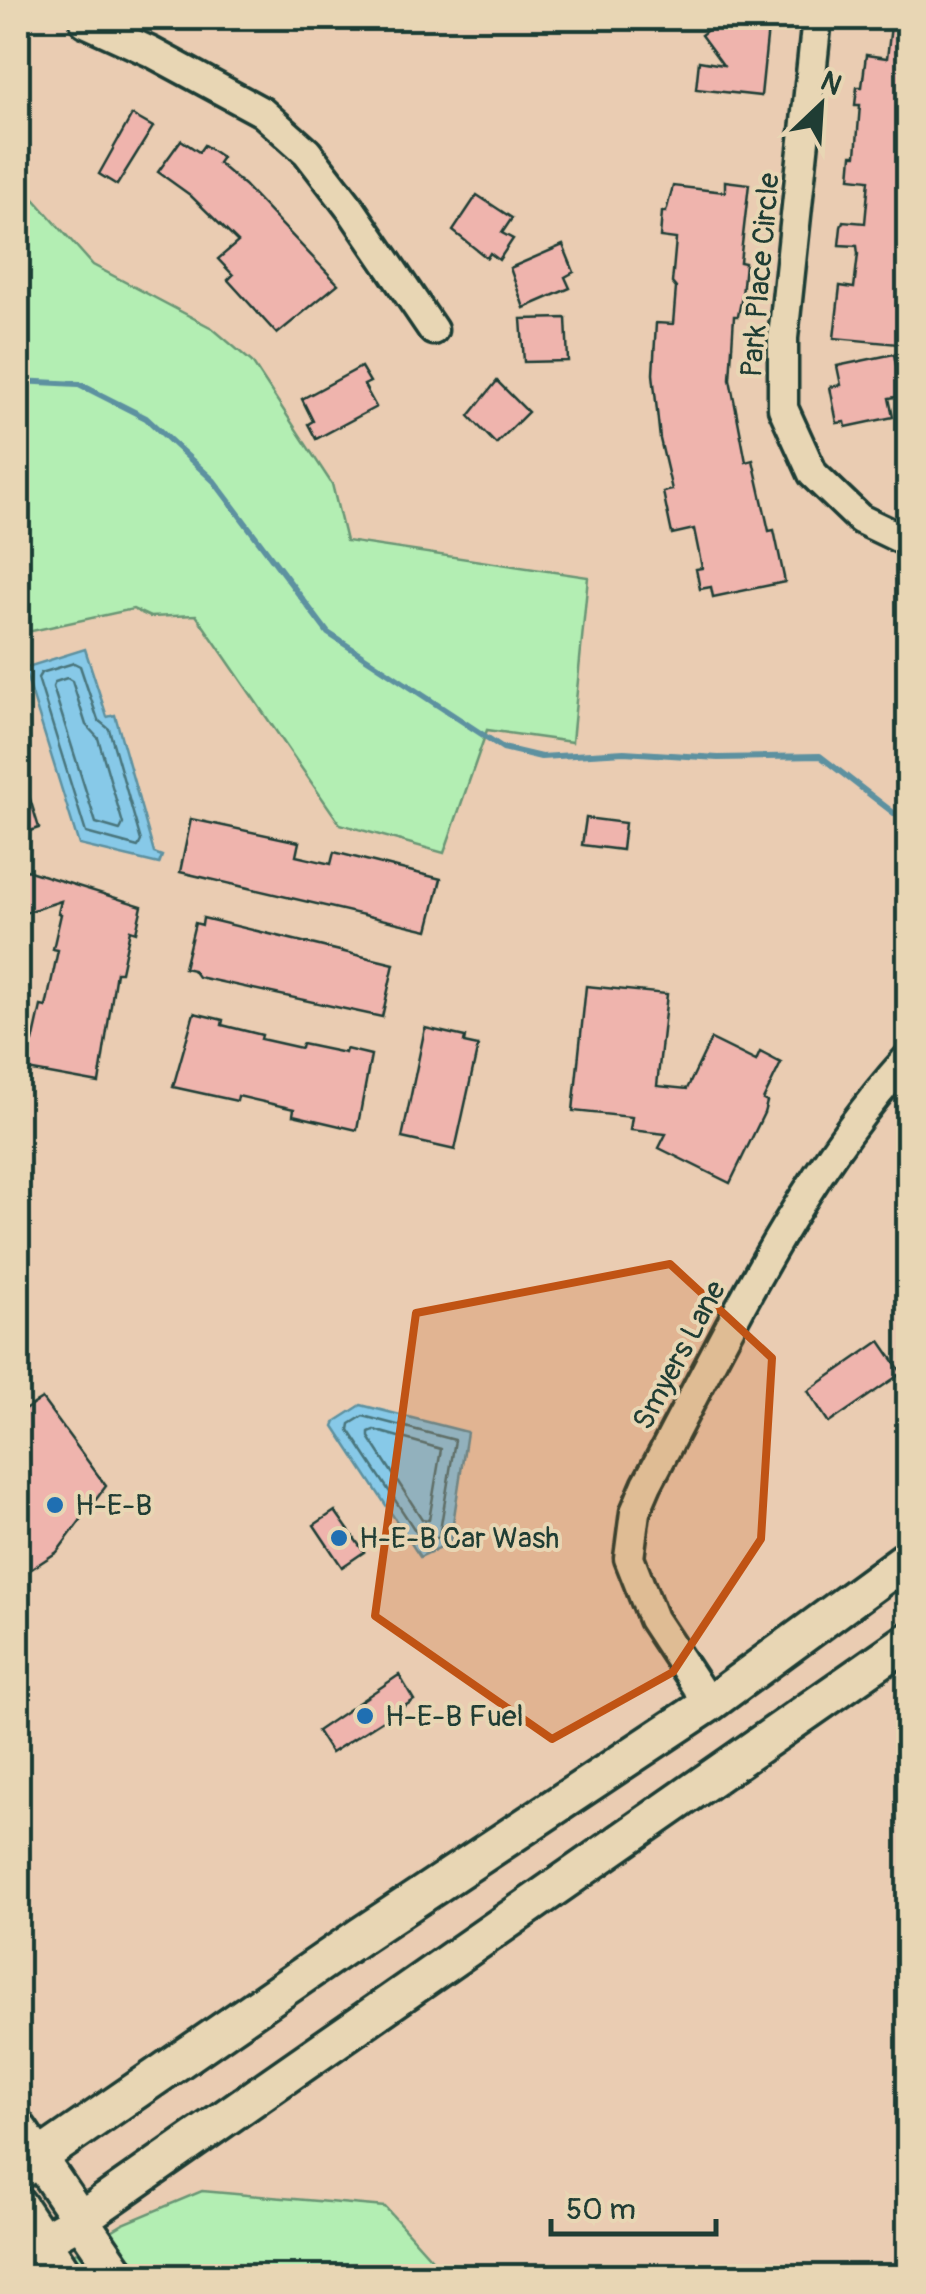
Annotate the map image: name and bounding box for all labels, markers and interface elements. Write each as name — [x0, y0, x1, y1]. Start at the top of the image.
north arrow — [771, 55, 871, 155]
text: N — [815, 64, 847, 104]
street label: Park Place Circle — [733, 171, 788, 379]
street label: Smyers Lane — [625, 1274, 734, 1436]
place label: H-E-B — [75, 1487, 152, 1524]
marker: H-E-B — [44, 1494, 66, 1516]
place label: H-E-B Car Wash — [359, 1520, 559, 1557]
marker: H-E-B Car Wash — [328, 1527, 350, 1549]
place label: H-E-B Fuel — [385, 1698, 524, 1735]
marker: H-E-B Fuel — [354, 1705, 376, 1727]
scale bar — [551, 2174, 716, 2236]
text: 50 m — [566, 2191, 636, 2228]

